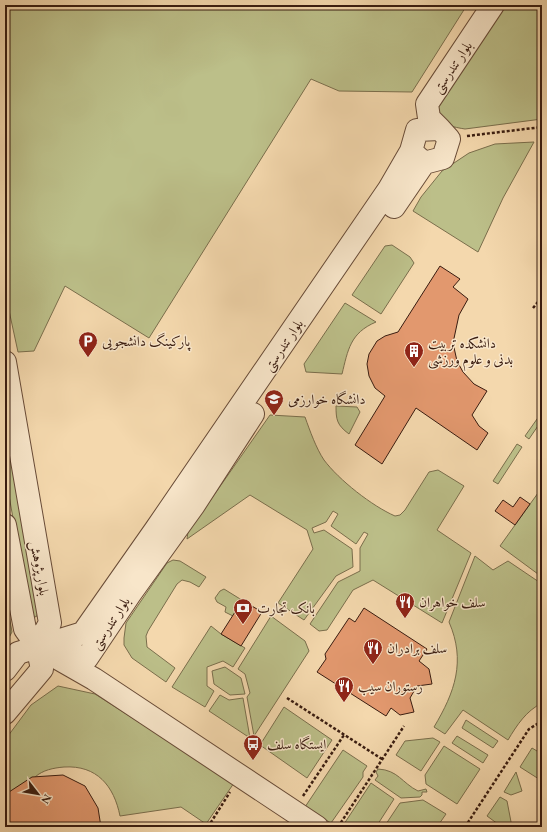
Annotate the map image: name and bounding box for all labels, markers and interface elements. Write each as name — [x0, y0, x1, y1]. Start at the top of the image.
street label: بلوار تندرستی — [428, 37, 477, 97]
street label: بلوار تندرستی — [259, 315, 308, 375]
parking icon: پارکینگ دانشجویی — [77, 330, 99, 358]
place label: پارکینگ دانشجویی — [102, 332, 192, 352]
place label: دانشکده تربیت بدنی و علوم ورزشی — [428, 334, 513, 372]
building icon: دانشکده تربیت بدنی و علوم ورزشی — [403, 340, 425, 368]
school or university icon: دانشگاه خوارزمی — [263, 388, 285, 416]
place label: دانشگاه خوارزمی — [288, 390, 366, 408]
street label: بلوار پژوهش — [25, 539, 54, 598]
restaurant icon: سلف خواهران — [394, 591, 416, 619]
street label: بلوار تندرستی — [86, 593, 135, 653]
place label: سلف خواهران — [419, 593, 486, 611]
bank icon: بانک تجارت — [232, 597, 254, 625]
place label: بانک تجارت — [257, 599, 315, 617]
restaurant icon: سلف برادران — [362, 637, 384, 665]
place label: سلف برادران — [387, 639, 447, 657]
restaurant icon: رستوران سیب — [333, 675, 355, 703]
place label: رستوران سیب — [358, 677, 423, 696]
bus stop icon: ایستگاه سلف — [242, 733, 264, 761]
place label: ایستگاه سلف — [267, 735, 326, 753]
north arrow — [18, 774, 58, 814]
text: N — [38, 792, 55, 807]

